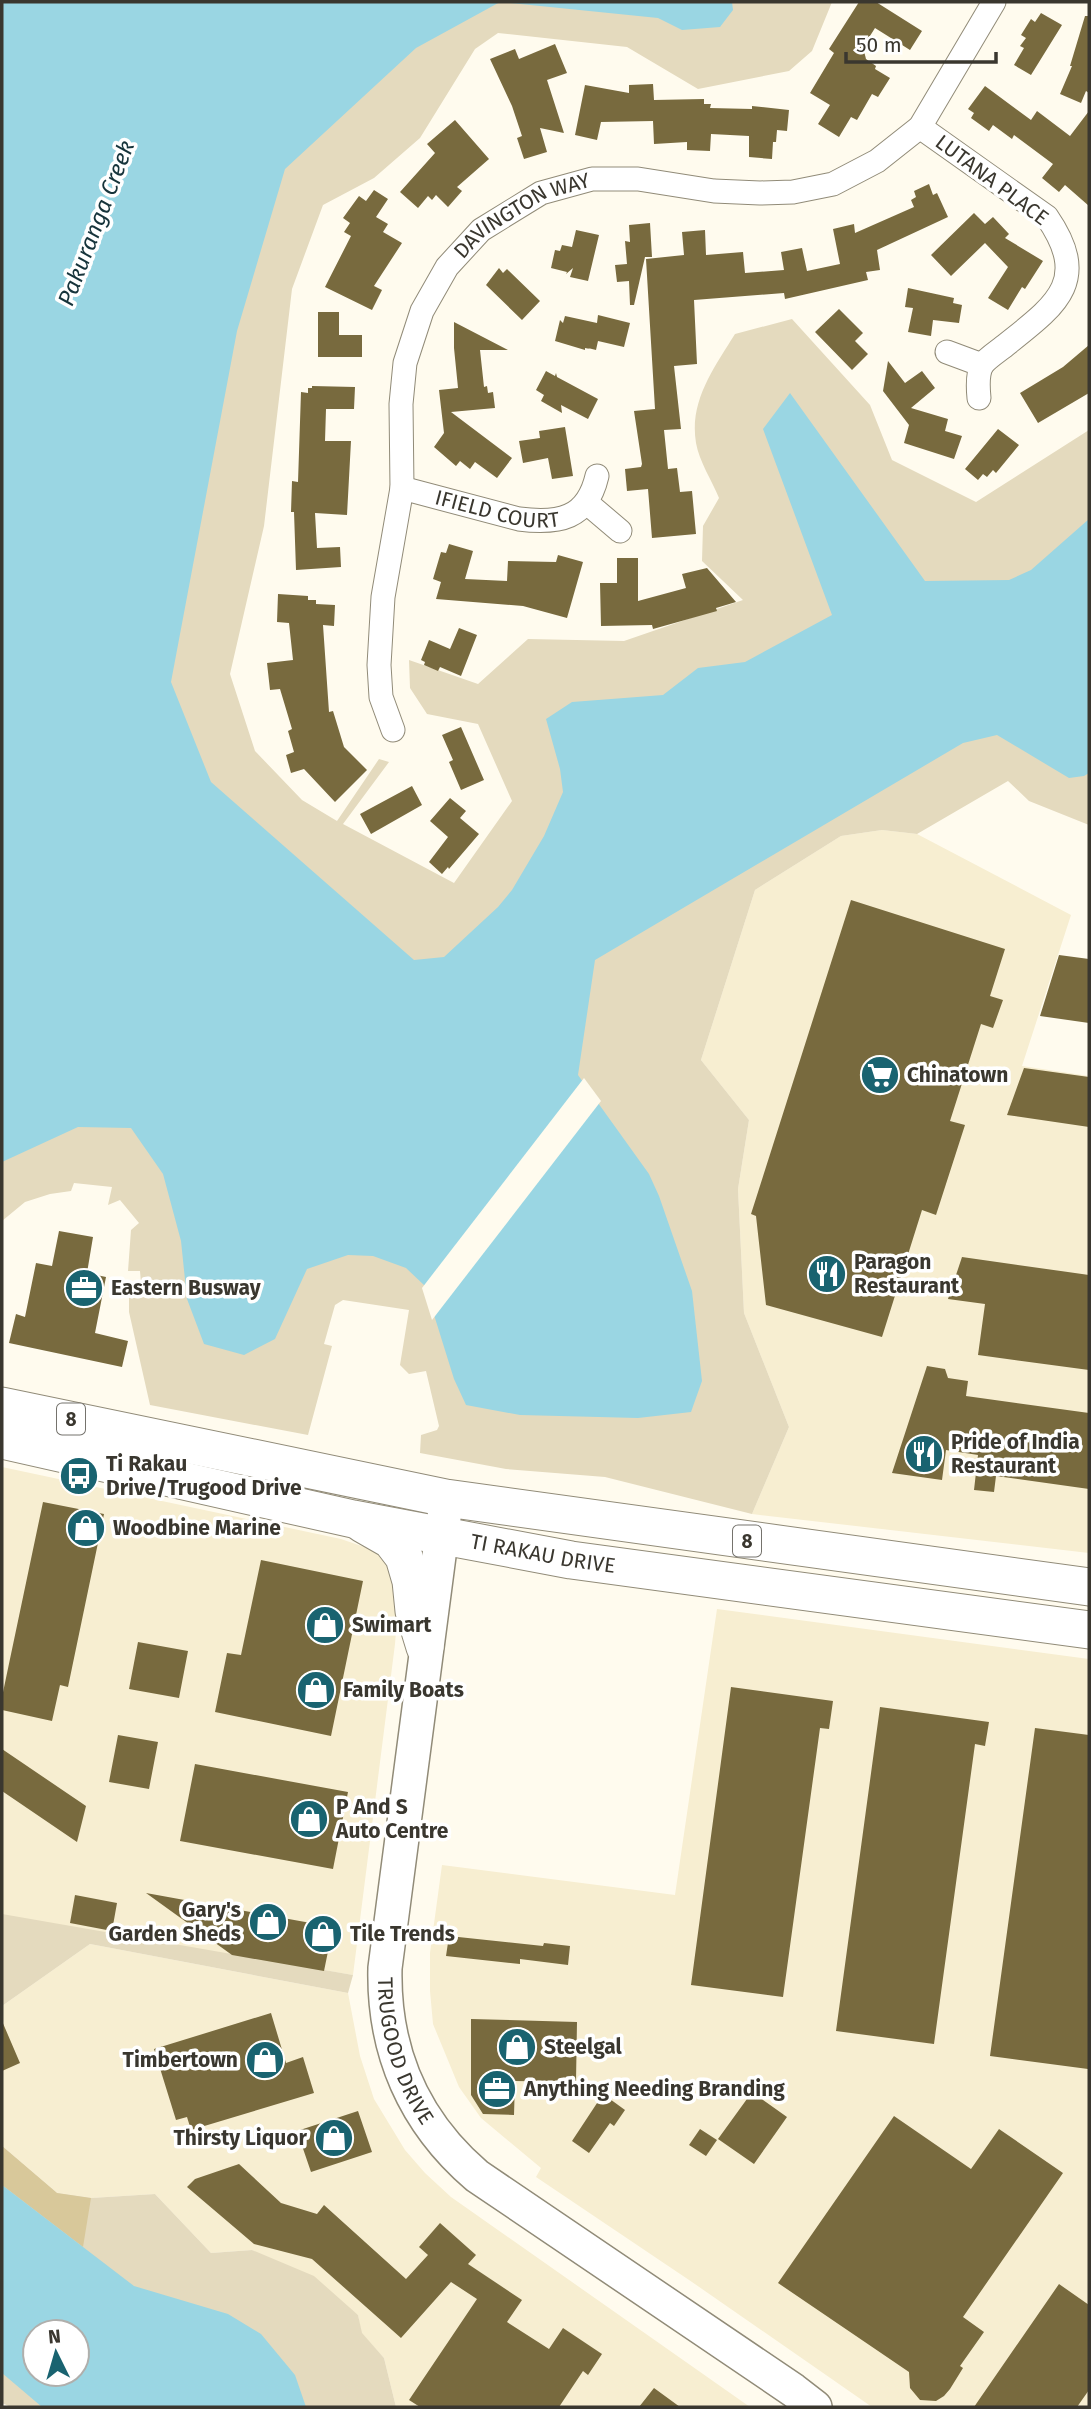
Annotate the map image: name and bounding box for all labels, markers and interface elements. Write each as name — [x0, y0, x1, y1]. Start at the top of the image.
scale bar — [846, 21, 996, 65]
text: 50 m — [856, 32, 902, 58]
street label: LUTANA PLACE — [930, 129, 1054, 231]
water label: Pakuranga Creek — [52, 136, 140, 310]
street label: DAVINGTON WAY — [448, 167, 593, 264]
street label: IFIELD COURT — [432, 484, 561, 534]
supermarket icon: Chinatown — [859, 1054, 901, 1096]
place label: Chinatown — [907, 1062, 1008, 1088]
place label: Paragon Restaurant — [854, 1249, 960, 1299]
restaurant icon: Paragon Restaurant — [806, 1253, 848, 1295]
office icon: Eastern Busway — [63, 1267, 105, 1309]
place label: Eastern Busway — [111, 1275, 261, 1301]
road number: 8 — [57, 1404, 85, 1434]
place label: Pride of India Restaurant — [951, 1429, 1080, 1479]
restaurant icon: Pride of India Restaurant — [903, 1433, 945, 1475]
place label: Ti Rakau Drive/Trugood Drive — [106, 1451, 302, 1501]
bus stop icon: Ti Rakau Drive/Trugood Drive — [58, 1455, 100, 1497]
shop icon: Woodbine Marine — [65, 1507, 107, 1549]
place label: Woodbine Marine — [113, 1515, 281, 1541]
road number: 8 — [733, 1526, 761, 1556]
street label: TI RAKAU DRIVE — [469, 1528, 617, 1579]
shop icon: Swimart — [304, 1604, 346, 1646]
place label: Swimart — [352, 1612, 432, 1638]
shop icon: Family Boats — [295, 1669, 337, 1711]
place label: Family Boats — [343, 1677, 464, 1703]
place label: P And S Auto Centre — [335, 1794, 449, 1844]
shop icon: P And S Auto Centre — [288, 1798, 330, 1840]
place label: Gary's Garden Sheds — [108, 1897, 241, 1947]
shop icon: Gary's Garden Sheds — [247, 1901, 289, 1943]
shop icon: Tile Trends — [302, 1913, 344, 1955]
place label: Tile Trends — [350, 1921, 455, 1947]
street label: TRUGOOD DRIVE — [372, 1977, 439, 2130]
shop icon: Steelgal — [496, 2026, 538, 2068]
place label: Steelgal — [544, 2034, 623, 2060]
shop icon: Timbertown — [244, 2039, 286, 2081]
place label: Timbertown — [123, 2047, 238, 2073]
office icon: Anything Needing Branding — [476, 2068, 518, 2110]
place label: Anything Needing Branding — [523, 2076, 785, 2102]
shop icon: Thirsty Liquor — [313, 2117, 355, 2159]
place label: Thirsty Liquor — [173, 2125, 308, 2151]
north arrow — [21, 2318, 91, 2388]
text: N — [47, 2325, 62, 2349]

